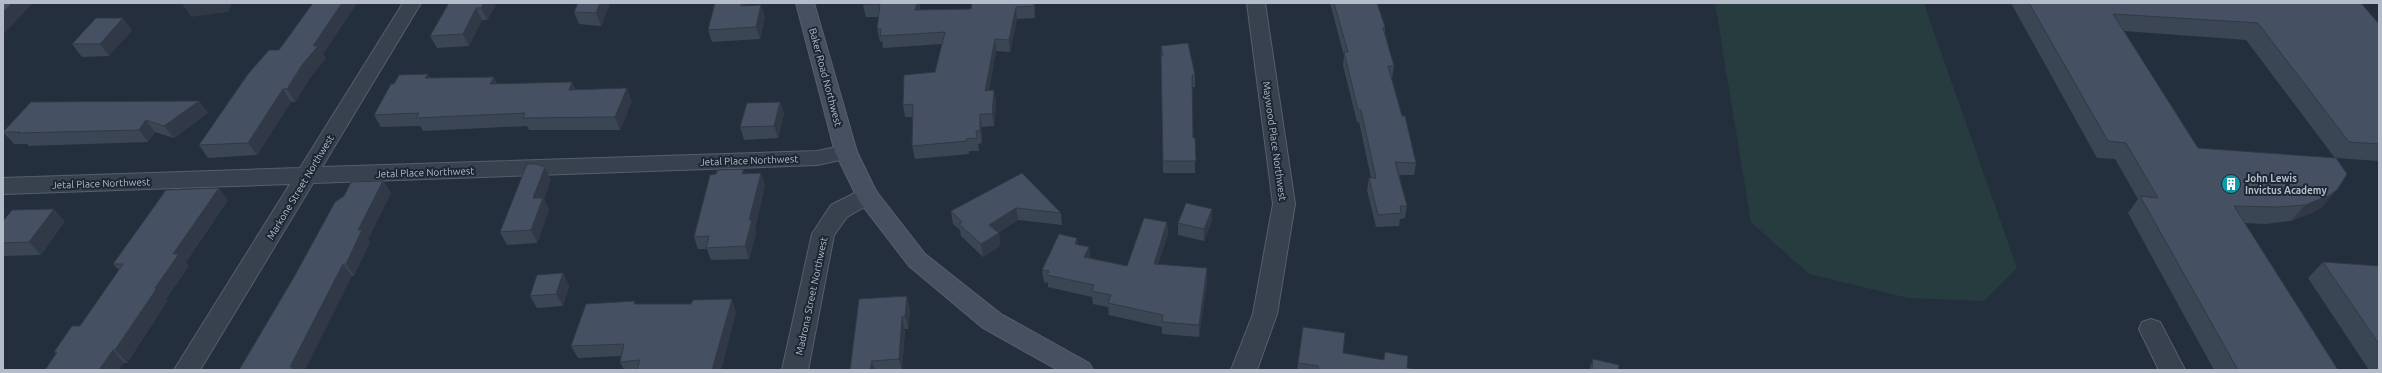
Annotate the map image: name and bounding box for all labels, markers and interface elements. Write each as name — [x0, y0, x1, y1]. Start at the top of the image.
street label: Baker Road Northwest — [807, 27, 844, 128]
street label: Maywood Place Northwest — [1261, 81, 1288, 202]
street label: Markone Street Northwest — [265, 133, 336, 242]
street label: Jetal Place Northwest — [700, 153, 799, 168]
street label: Jetal Place Northwest — [376, 165, 475, 180]
building icon: John Lewis Invictus Academy — [2220, 173, 2242, 195]
place label: John Lewis Invictus Academy — [2245, 173, 2327, 196]
street label: Jetal Place Northwest — [52, 176, 151, 191]
street label: Madrona Street Northwest — [794, 236, 829, 356]

